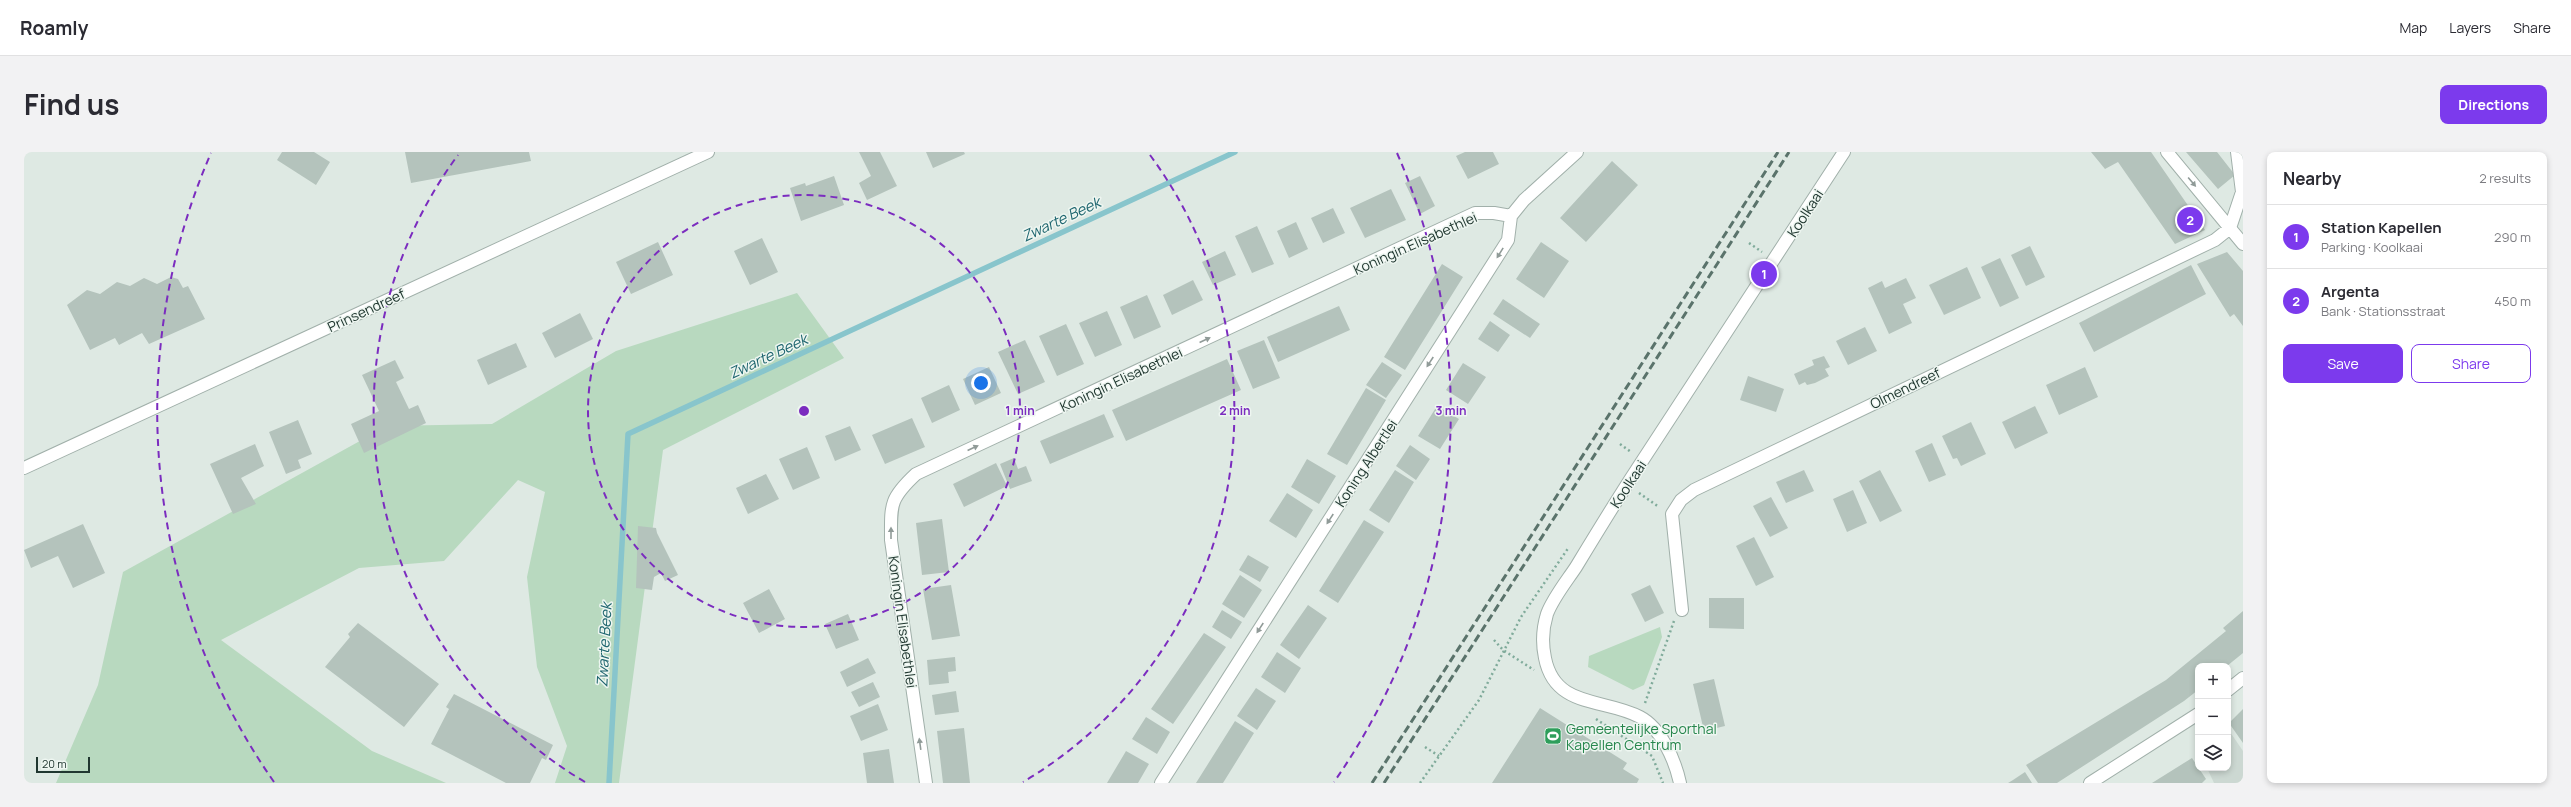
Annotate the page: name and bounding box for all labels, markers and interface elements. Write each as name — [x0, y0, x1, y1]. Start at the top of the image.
text: Roamly — [20, 15, 88, 41]
text: Map — [2399, 18, 2427, 37]
text: Layers — [2449, 18, 2491, 37]
text: Share — [2513, 18, 2551, 37]
text: Find us — [24, 85, 119, 123]
button: Directions — [2440, 85, 2547, 124]
text: Nearby — [2283, 167, 2341, 190]
text: 2 results — [2479, 169, 2531, 187]
one-way arrow — [2187, 176, 2196, 187]
street label: Koolkaai — [1783, 185, 1827, 241]
water label: Zwarte Beek — [1018, 190, 1106, 246]
pin: 2 — [2177, 205, 2203, 235]
street label: Koningin Elisabethlei — [1350, 207, 1480, 279]
text: Station Kapellen — [2321, 217, 2442, 238]
text: 1 — [2293, 228, 2299, 246]
text: 290 m — [2494, 228, 2531, 246]
text: Parking · Koolkaai — [2321, 238, 2423, 256]
one-way arrow — [1496, 248, 1504, 258]
pin: 1 — [1751, 259, 1777, 289]
text: Argenta — [2321, 281, 2379, 302]
street label: Prinsendreef — [324, 284, 408, 336]
text: 2 — [2292, 292, 2300, 310]
text: 450 m — [2494, 292, 2531, 310]
text: Bank · Stationsstraat — [2321, 302, 2446, 320]
water label: Zwarte Beek — [725, 327, 813, 383]
one-way arrow — [1199, 337, 1210, 343]
street label: Koningin Elisabethlei — [1057, 342, 1185, 416]
button: Save — [2283, 344, 2403, 383]
button: Share — [2411, 344, 2531, 383]
one-way arrow — [1426, 357, 1434, 367]
street label: Olmendreef — [1867, 363, 1943, 413]
your location — [971, 373, 991, 393]
text: 1 min — [1005, 402, 1035, 419]
text: 2 min — [1219, 402, 1251, 419]
text: 3 min — [1435, 402, 1467, 419]
centre of rings — [797, 404, 811, 418]
street label: Koning Albertlei — [1331, 415, 1401, 511]
one-way arrow — [967, 445, 978, 451]
street label: Koolkaai — [1606, 456, 1650, 512]
one-way arrow — [1326, 514, 1334, 524]
one-way arrow — [888, 526, 894, 539]
street label: Koningin Elisabethlei — [884, 555, 922, 689]
water label: Zwarte Beek — [591, 600, 617, 688]
one-way arrow — [1256, 623, 1264, 634]
map controls — [2195, 663, 2231, 771]
button: + — [2195, 663, 2231, 699]
button: − — [2195, 699, 2231, 735]
place label: Gemeentelijke Sporthal Kapellen Centrum — [1566, 719, 1717, 754]
sports icon: Gemeentelijke Sporthal Kapellen Centrum — [1543, 726, 1563, 746]
button: layers — [2195, 735, 2231, 771]
one-way arrow — [917, 738, 923, 750]
scale bar — [36, 755, 90, 774]
text: 20 m — [42, 756, 67, 771]

